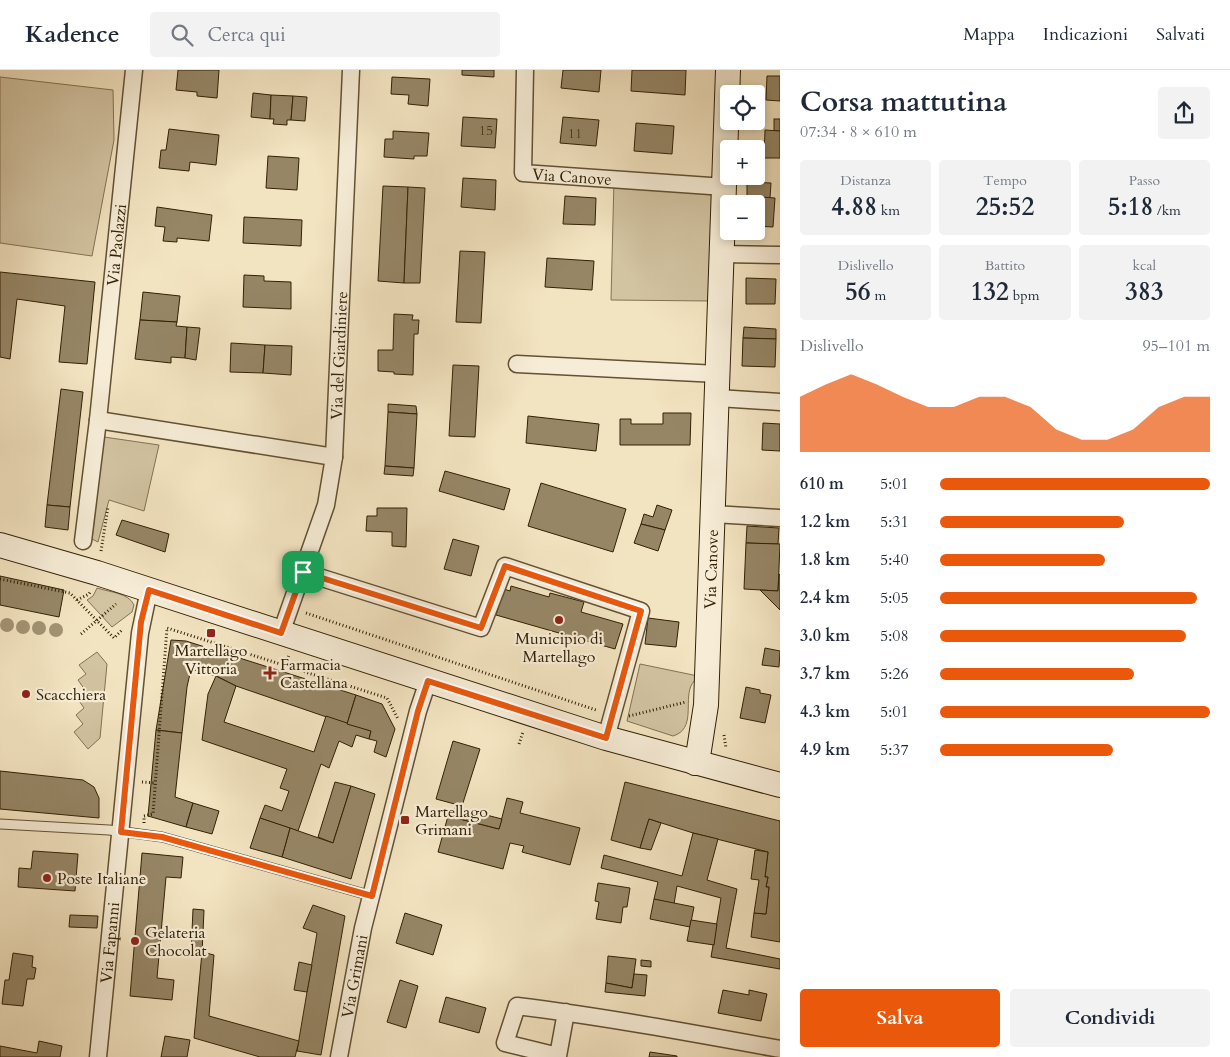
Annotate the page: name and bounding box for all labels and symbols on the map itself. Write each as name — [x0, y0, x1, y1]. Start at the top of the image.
house number: 15 — [479, 121, 493, 140]
house number: 11 — [568, 124, 582, 143]
street label: Via Canove — [531, 164, 612, 191]
street label: Via Paolazzi — [102, 202, 132, 287]
street label: Via del Giardiniere — [326, 291, 353, 420]
street label: Via Canove — [699, 529, 724, 609]
pin — [282, 551, 324, 593]
marker: Municipio di Martellago — [553, 614, 565, 626]
marker: Martellago Vittoria — [205, 627, 217, 639]
place label: Municipio di Martellago — [515, 628, 604, 668]
place label: Martellago Vittoria — [175, 640, 248, 680]
place label: Farmacia Castellana — [280, 654, 348, 694]
marker: Farmacia Castellana — [264, 667, 276, 679]
place label: Scacchiera — [36, 684, 106, 706]
marker: Scacchiera — [20, 688, 32, 700]
place label: Martellago Grimani — [415, 801, 488, 841]
marker: Martellago Grimani — [399, 814, 411, 826]
place label: Poste Italiane — [57, 868, 146, 890]
marker: Poste Italiane — [41, 872, 53, 884]
street label: Via Fapanni — [95, 900, 125, 984]
place label: Gelateria Chocolat — [145, 922, 207, 962]
street label: Via Grimani — [336, 933, 374, 1020]
marker: Gelateria Chocolat — [129, 935, 141, 947]

